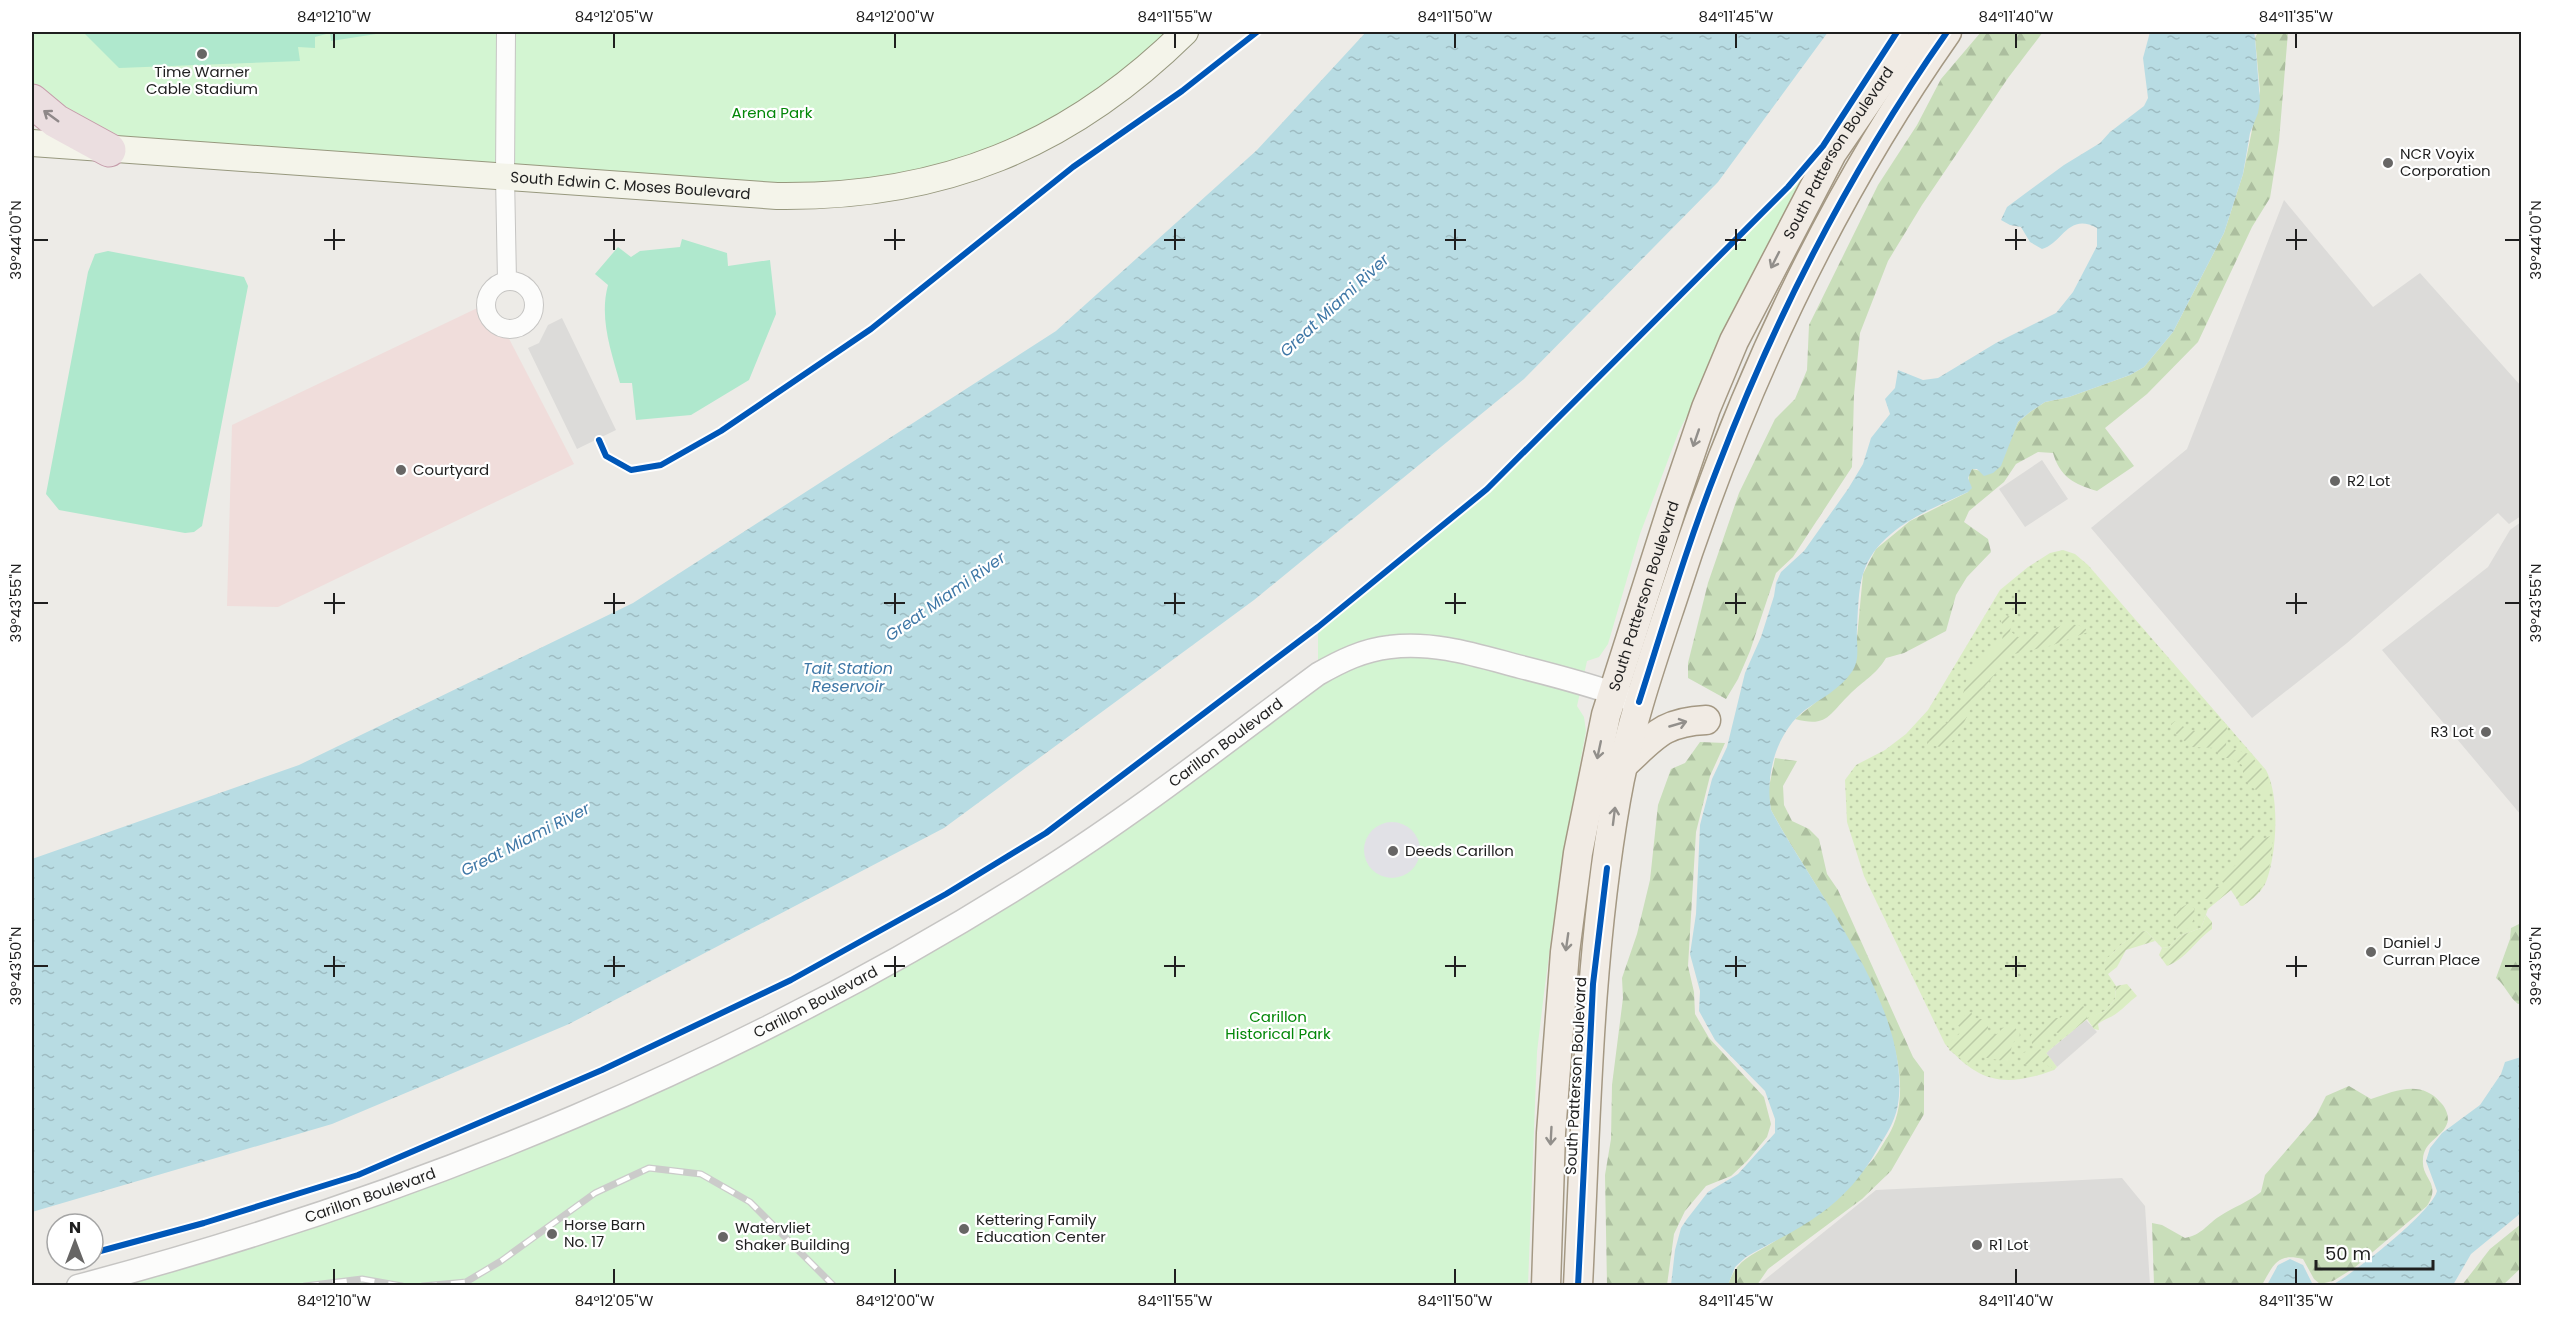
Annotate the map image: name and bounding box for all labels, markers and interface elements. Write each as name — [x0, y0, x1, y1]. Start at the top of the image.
text: 84°12'10"W — [297, 6, 371, 27]
text: 84°12'05"W — [575, 6, 654, 27]
text: 84°12'00"W — [856, 6, 935, 27]
text: 84°11'55"W — [1138, 6, 1213, 27]
text: 84°11'50"W — [1418, 6, 1493, 27]
text: 84°11'45"W — [1699, 6, 1774, 27]
text: 84°11'40"W — [1979, 6, 2054, 27]
text: 84°11'35"W — [2259, 6, 2334, 27]
marker: Time Warner Cable Stadium — [195, 47, 209, 61]
place label: Time Warner Cable Stadium — [146, 61, 258, 99]
street label: South Patterson Boulevard — [1778, 62, 1898, 243]
park label: Arena Park — [732, 102, 813, 123]
one-way arrow — [44, 110, 60, 122]
place label: NCR Voyix Corporation — [2400, 143, 2491, 181]
marker: NCR Voyix Corporation — [2381, 156, 2395, 170]
street label: South Edwin C. Moses Boulevard — [510, 166, 751, 204]
text: 39°44'00"N — [5, 200, 26, 280]
text: 39°44'00"N — [2525, 200, 2546, 280]
water label: Great Miami River — [1275, 248, 1395, 362]
one-way arrow — [1769, 251, 1780, 269]
one-way arrow — [1689, 428, 1700, 447]
place label: Courtyard — [413, 459, 489, 480]
marker: Courtyard — [394, 463, 408, 477]
place label: R2 Lot — [2347, 470, 2390, 491]
marker: R2 Lot — [2328, 474, 2342, 488]
street label: South Patterson Boulevard — [1603, 498, 1684, 694]
water label: Great Miami River — [881, 546, 1011, 647]
text: 39°43'55"N — [5, 564, 26, 642]
text: 39°43'55"N — [2525, 564, 2546, 642]
water label: Tait Station Reservoir — [803, 657, 893, 698]
street label: Carillon Boulevard — [1164, 693, 1287, 792]
one-way arrow — [1669, 718, 1688, 729]
place label: R3 Lot — [2430, 721, 2474, 742]
marker: R3 Lot — [2479, 725, 2493, 739]
one-way arrow — [1593, 739, 1604, 759]
water label: Great Miami River — [457, 797, 595, 882]
one-way arrow — [1608, 807, 1619, 827]
place label: Deeds Carillon — [1405, 840, 1514, 861]
marker: Deeds Carillon — [1386, 844, 1400, 858]
text: 39°43'50"N — [5, 927, 26, 1005]
text: 39°43'50"N — [2525, 927, 2546, 1005]
one-way arrow — [1561, 931, 1572, 951]
place label: Daniel J Curran Place — [2383, 932, 2480, 970]
marker: Daniel J Curran Place — [2364, 945, 2378, 959]
street label: Carillon Boulevard — [750, 960, 881, 1043]
street label: South Patterson Boulevard — [1560, 976, 1591, 1176]
park label: Carillon Historical Park — [1225, 1006, 1331, 1044]
one-way arrow — [1546, 1126, 1557, 1145]
street label: Carillon Boulevard — [302, 1162, 438, 1228]
place label: Kettering Family Education Center — [976, 1209, 1106, 1247]
north arrow — [45, 1212, 105, 1272]
place label: Horse Barn No. 17 — [564, 1214, 645, 1252]
text: N — [69, 1216, 81, 1239]
place label: Watervliet Shaker Building — [735, 1217, 850, 1255]
marker: Kettering Family Education Center — [957, 1222, 971, 1236]
marker: Horse Barn No. 17 — [545, 1227, 559, 1241]
marker: Watervliet Shaker Building — [716, 1230, 730, 1244]
scale bar — [2316, 1233, 2433, 1271]
place label: R1 Lot — [1989, 1234, 2028, 1255]
marker: R1 Lot — [1970, 1238, 1984, 1252]
text: 50 m — [2325, 1241, 2371, 1266]
text: 84°12'10"W — [297, 1290, 371, 1311]
text: 84°12'05"W — [575, 1290, 654, 1311]
text: 84°12'00"W — [856, 1290, 935, 1311]
text: 84°11'55"W — [1138, 1290, 1213, 1311]
text: 84°11'50"W — [1418, 1290, 1493, 1311]
text: 84°11'45"W — [1699, 1290, 1774, 1311]
text: 84°11'40"W — [1979, 1290, 2054, 1311]
text: 84°11'35"W — [2259, 1290, 2334, 1311]

